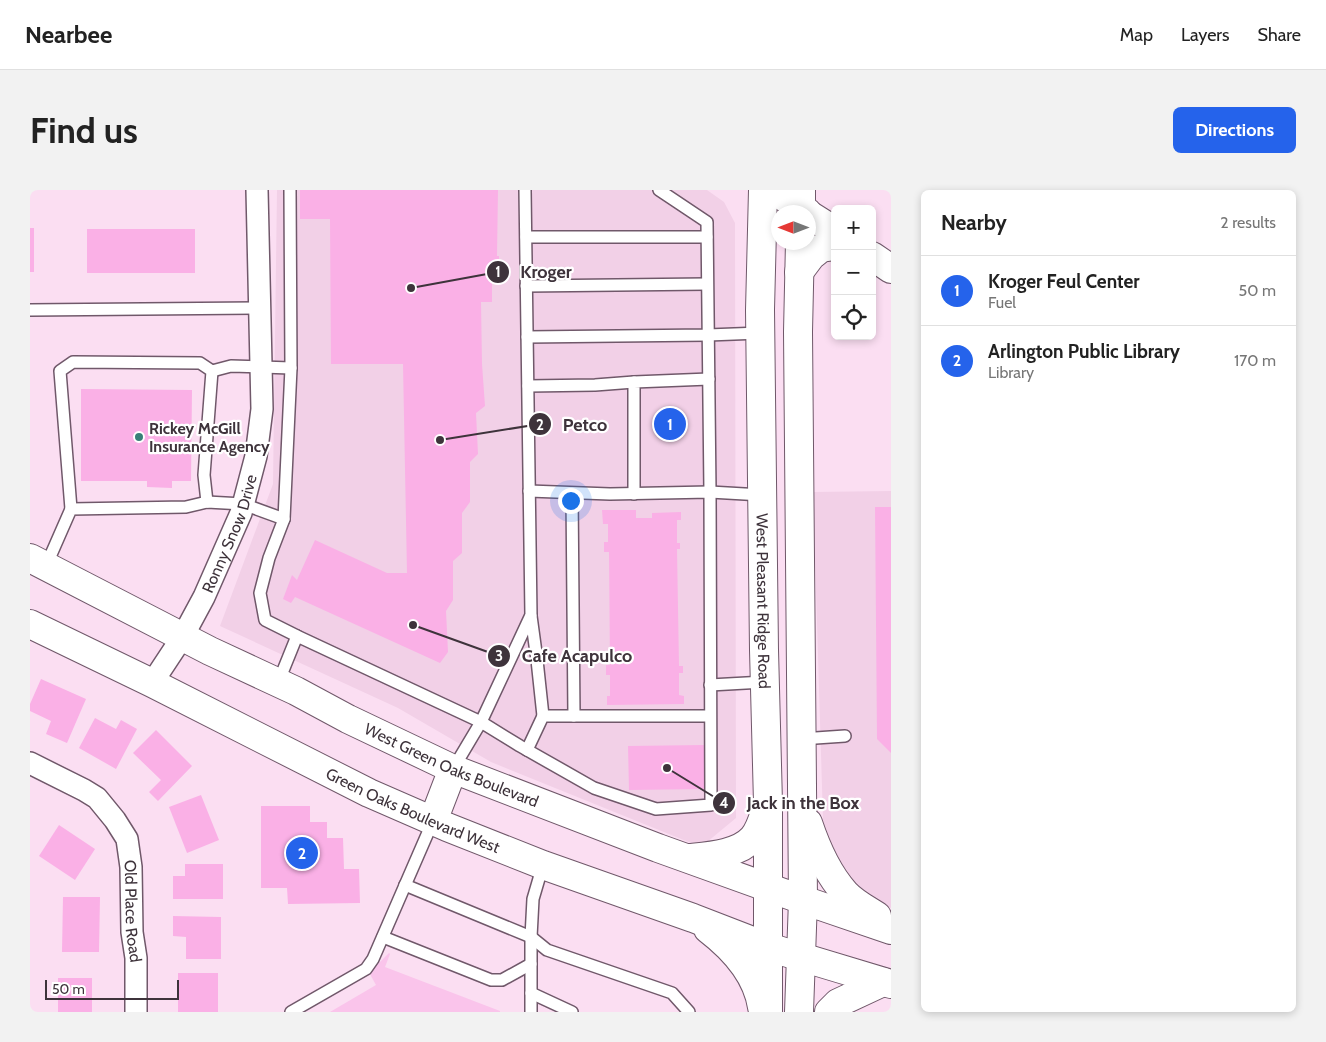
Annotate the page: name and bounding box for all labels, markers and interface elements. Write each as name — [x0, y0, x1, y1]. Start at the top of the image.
text: Nearbee — [25, 20, 112, 49]
text: Map — [1120, 24, 1153, 46]
text: Layers — [1181, 24, 1230, 46]
text: Share — [1258, 24, 1301, 46]
button: Directions — [1173, 107, 1296, 153]
text: Find us — [30, 109, 138, 152]
north arrow — [771, 205, 816, 250]
map controls — [831, 205, 876, 340]
button: + — [831, 205, 876, 250]
text: Nearby — [941, 210, 1007, 235]
text: 2 results — [1220, 213, 1276, 232]
button: − — [831, 250, 876, 295]
callout: Kroger — [485, 255, 582, 288]
text: Kroger — [520, 261, 572, 283]
text: 1 — [495, 263, 501, 281]
text: Kroger Feul Center — [988, 270, 1140, 293]
text: 1 — [954, 281, 960, 300]
text: 50 m — [1239, 281, 1276, 300]
text: Fuel — [988, 293, 1016, 312]
button: locate — [831, 295, 876, 340]
text: Arlington Public Library — [988, 340, 1180, 363]
text: 2 — [953, 351, 961, 370]
text: 170 m — [1234, 351, 1276, 370]
text: Library — [988, 363, 1034, 382]
pin: 1 — [654, 405, 686, 443]
callout: Petco — [527, 408, 617, 441]
text: Petco — [563, 414, 607, 436]
text: 2 — [536, 416, 544, 434]
place label: Rickey McGill Insurance Agency — [149, 419, 270, 456]
marker: Rickey McGill Insurance Agency — [133, 431, 145, 443]
street label: Ronny Snow Drive — [198, 472, 260, 596]
your location — [558, 488, 584, 514]
street label: West Pleasant Ridge Road — [753, 513, 775, 689]
callout: Cafe Acapulco — [486, 639, 642, 672]
text: Cafe Acapulco — [522, 645, 632, 667]
text: 3 — [495, 647, 503, 665]
street label: West Green Oaks Boulevard — [362, 719, 541, 811]
street label: Green Oaks Boulevard West — [323, 763, 503, 857]
callout: Jack in the Box — [712, 787, 869, 820]
text: Jack in the Box — [746, 792, 859, 814]
text: 4 — [719, 794, 729, 812]
pin: 2 — [286, 834, 318, 872]
street label: Old Place Road — [121, 859, 146, 964]
scale bar — [45, 977, 179, 1000]
text: 50 m — [52, 980, 85, 998]

